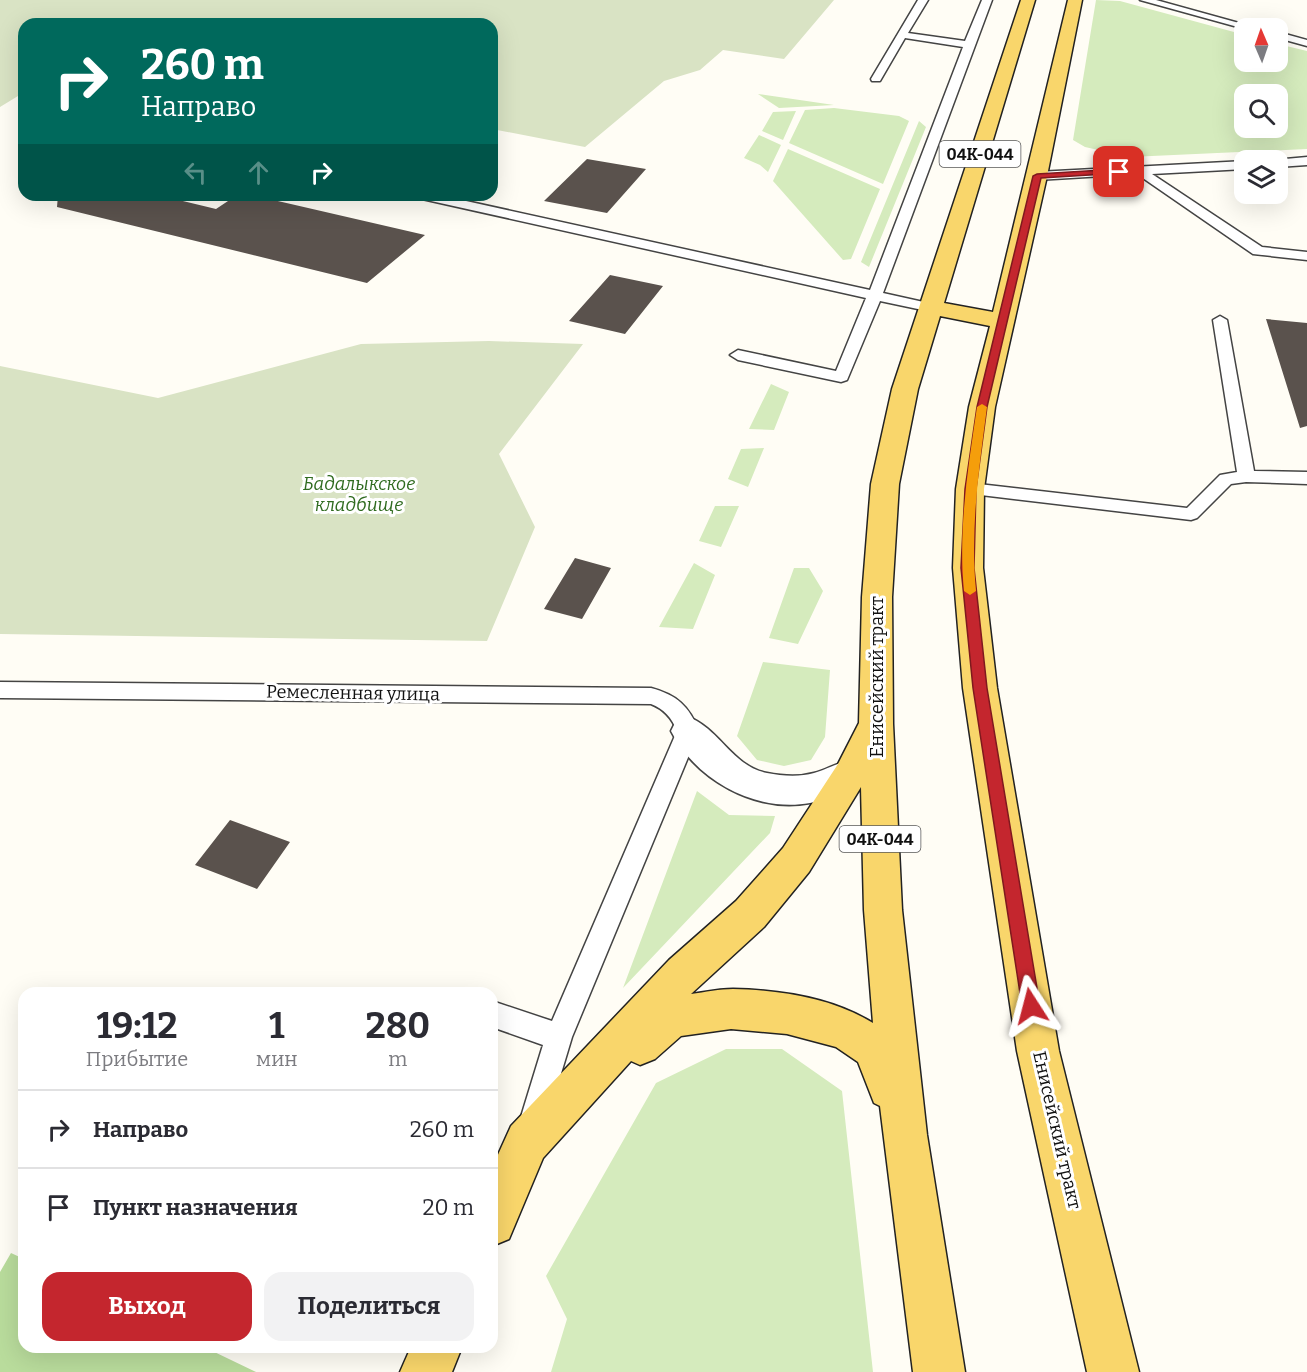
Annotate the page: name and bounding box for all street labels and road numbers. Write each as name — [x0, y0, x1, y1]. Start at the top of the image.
road number: 04К-044 — [940, 141, 1020, 167]
street label: Енисейский тракт — [866, 596, 888, 758]
street label: Ремесленная улица — [266, 680, 440, 706]
road number: 04К-044 — [840, 826, 920, 852]
street label: Енисейский тракт — [1028, 1049, 1086, 1211]

